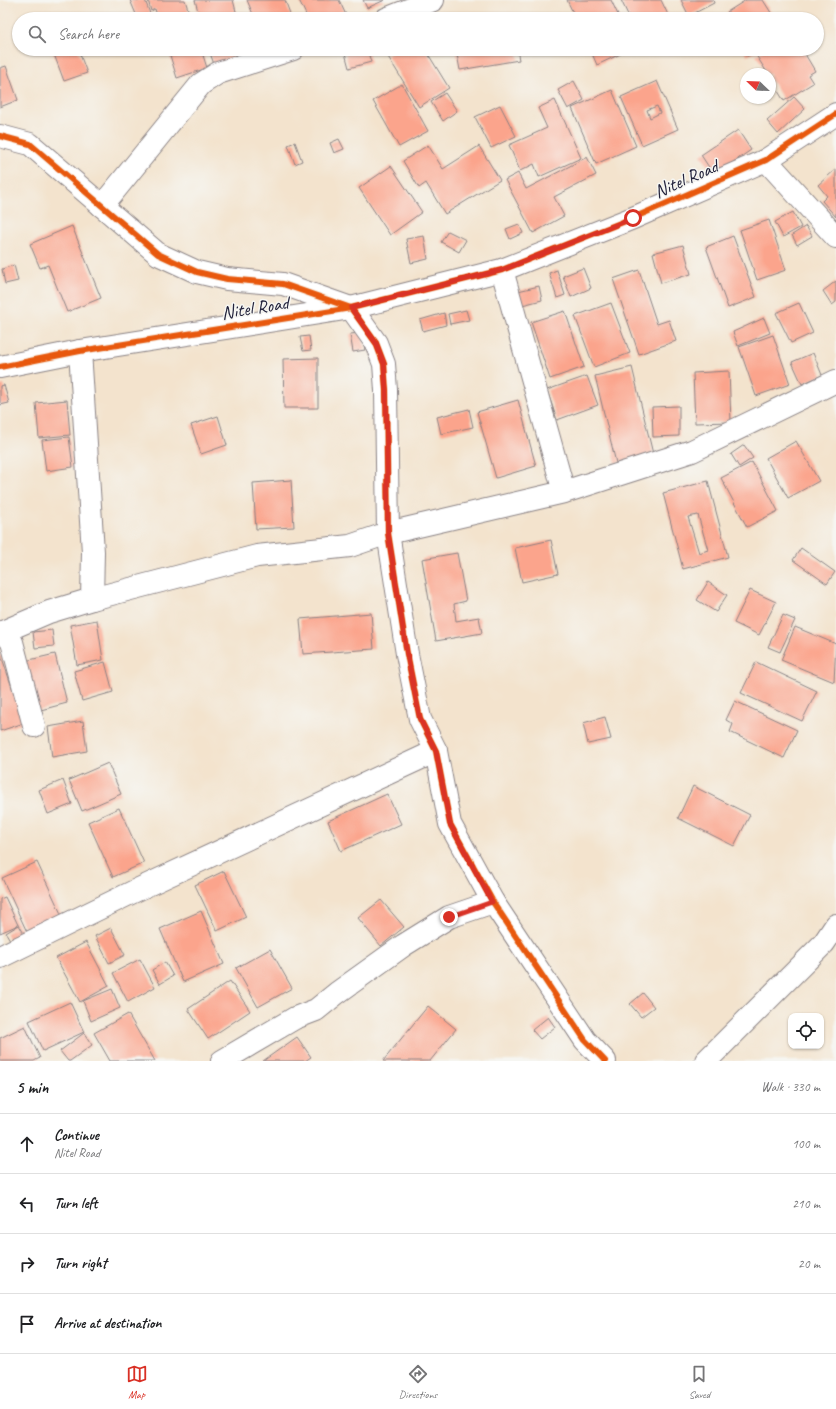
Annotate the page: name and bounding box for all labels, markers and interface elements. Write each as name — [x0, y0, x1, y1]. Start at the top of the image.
search box — [12, 12, 824, 56]
icon: search — [26, 23, 48, 45]
text: Search here — [58, 25, 119, 44]
north arrow — [740, 68, 776, 104]
street label: Nitel Road — [650, 153, 724, 204]
route start — [624, 209, 642, 227]
street label: Nitel Road — [220, 290, 293, 325]
route end — [440, 908, 458, 926]
map controls — [788, 1013, 824, 1049]
button: locate — [788, 1013, 824, 1049]
text: 5 min — [16, 1077, 48, 1098]
text: Walk · 330 m — [761, 1079, 820, 1095]
text: Continue — [54, 1126, 99, 1145]
icon: ahead — [16, 1133, 38, 1155]
text: 100 m — [792, 1136, 820, 1152]
text: Nitel Road — [54, 1145, 100, 1161]
icon: left — [16, 1193, 38, 1215]
text: Turn left — [54, 1194, 97, 1213]
text: 210 m — [792, 1196, 820, 1212]
icon: right — [16, 1253, 38, 1275]
text: Turn right — [54, 1254, 107, 1273]
text: 20 m — [798, 1256, 820, 1272]
icon: arrive — [16, 1313, 38, 1335]
text: Arrive at destination — [54, 1314, 161, 1333]
tab: Map — [126, 1363, 148, 1401]
tab: Directions — [399, 1363, 437, 1401]
tab: Saved — [688, 1363, 710, 1401]

